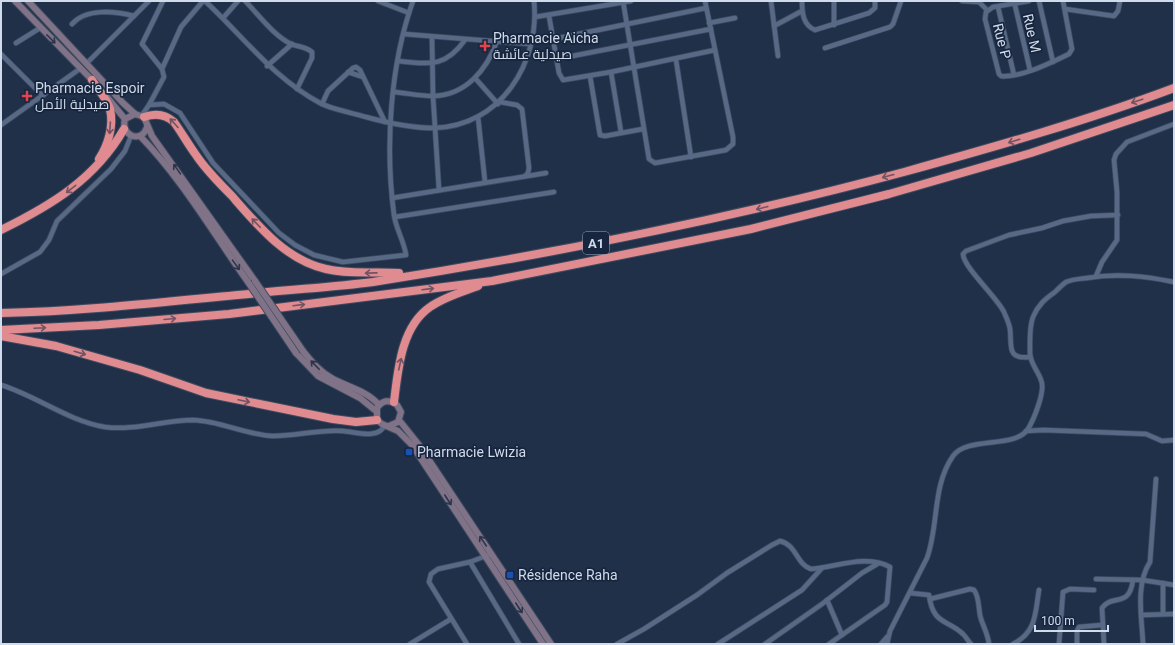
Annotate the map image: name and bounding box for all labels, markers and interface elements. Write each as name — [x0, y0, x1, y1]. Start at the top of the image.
street label: Rue M — [1020, 12, 1044, 54]
street label: Rue P — [990, 22, 1014, 61]
place label: Pharmacie Aicha صيدلية عائشة — [493, 30, 599, 62]
one-way arrow — [47, 34, 56, 44]
marker: Pharmacie Aicha صيدلية عائشة — [480, 41, 490, 51]
place label: Pharmacie Espoir صيدلية الأمل — [35, 80, 145, 112]
marker: Pharmacie Espoir صيدلية الأمل — [22, 91, 32, 101]
one-way arrow — [1131, 98, 1144, 105]
one-way arrow — [169, 118, 179, 128]
one-way arrow — [106, 121, 113, 134]
one-way arrow — [1007, 138, 1020, 145]
one-way arrow — [173, 164, 181, 175]
one-way arrow — [882, 173, 895, 180]
one-way arrow — [66, 185, 77, 193]
one-way arrow — [756, 204, 769, 212]
one-way arrow — [251, 218, 261, 228]
road number: A1 — [583, 232, 609, 254]
one-way arrow — [232, 259, 240, 270]
one-way arrow — [365, 269, 378, 277]
one-way arrow — [421, 285, 434, 293]
one-way arrow — [292, 302, 305, 309]
one-way arrow — [163, 315, 176, 322]
one-way arrow — [33, 324, 46, 332]
one-way arrow — [73, 350, 86, 357]
one-way arrow — [397, 358, 405, 371]
one-way arrow — [311, 360, 320, 370]
one-way arrow — [237, 398, 250, 406]
place label: Pharmacie Lwizia — [417, 444, 526, 460]
marker: Pharmacie Lwizia — [404, 447, 414, 457]
one-way arrow — [444, 494, 452, 506]
one-way arrow — [479, 536, 487, 547]
place label: Résidence Raha — [518, 567, 618, 583]
marker: Résidence Raha — [505, 570, 515, 580]
one-way arrow — [515, 602, 523, 613]
scale bar — [1035, 607, 1108, 633]
text: 100 m — [1041, 614, 1075, 628]

